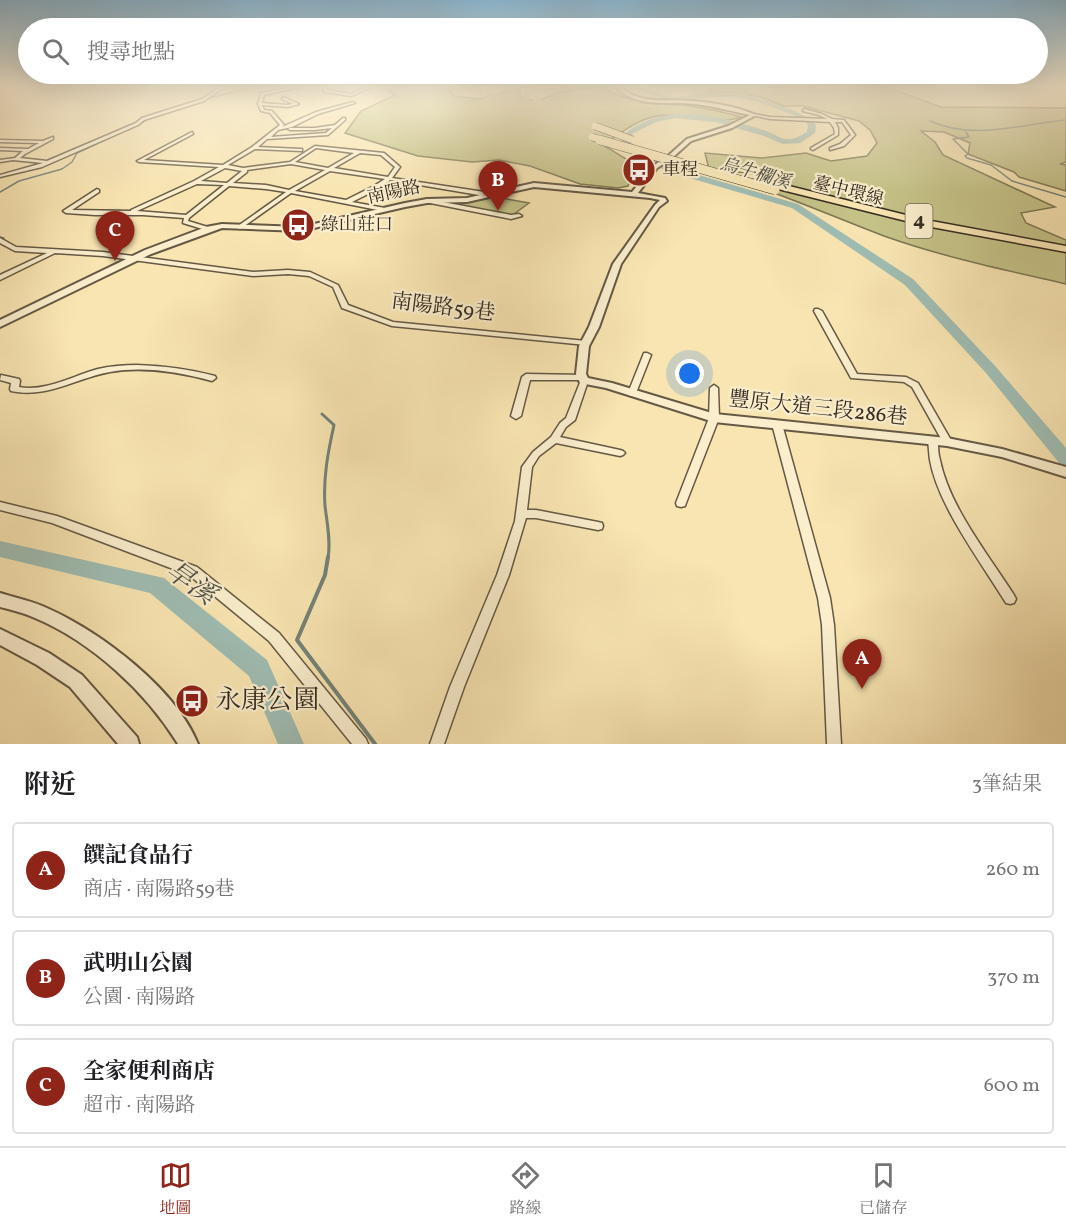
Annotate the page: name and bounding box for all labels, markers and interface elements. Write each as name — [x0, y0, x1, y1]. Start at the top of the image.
search box — [18, 18, 1048, 84]
icon: search — [39, 35, 72, 68]
text: 搜尋地點 — [87, 38, 175, 69]
bus stop icon: 車程 — [621, 152, 657, 188]
water label: 烏牛欄溪 — [717, 152, 795, 196]
place label: 車程 — [662, 158, 698, 183]
pin: B — [478, 162, 518, 211]
street label: 臺中環線 — [810, 171, 886, 213]
street label: 南陽路 — [365, 175, 423, 211]
road number: 4 — [906, 204, 932, 238]
bus stop icon: 綠山莊口 — [280, 207, 316, 243]
pin: C — [96, 212, 134, 261]
place label: 綠山莊口 — [321, 213, 393, 238]
street label: 南陽路59巷 — [389, 287, 497, 329]
your location — [675, 359, 704, 388]
street label: 豐原大道三段286巷 — [727, 385, 909, 433]
water label: 旱溪 — [157, 553, 225, 617]
pin: A — [842, 640, 882, 689]
bus stop icon: 永康公園 — [174, 683, 210, 719]
place label: 永康公園 — [215, 683, 319, 719]
text: 附近 — [24, 768, 76, 804]
text: 3筆結果 — [972, 771, 1042, 799]
text: 饌記食品行 — [83, 841, 193, 872]
text: A — [38, 856, 53, 884]
text: 260 m — [985, 856, 1040, 884]
text: 商店 · 南陽路59巷 — [83, 876, 235, 904]
text: 武明山公園 — [83, 949, 193, 980]
text: B — [39, 964, 52, 992]
text: 370 m — [987, 964, 1040, 992]
text: 公園 · 南陽路 — [83, 984, 195, 1012]
text: 全家便利商店 — [83, 1057, 215, 1088]
text: C — [39, 1072, 52, 1100]
text: 600 m — [984, 1072, 1040, 1100]
text: 超市 · 南陽路 — [83, 1092, 195, 1120]
tab: 地圖 — [159, 1159, 192, 1220]
tab: 路線 — [509, 1159, 542, 1220]
tab: 已儲存 — [859, 1159, 907, 1220]

